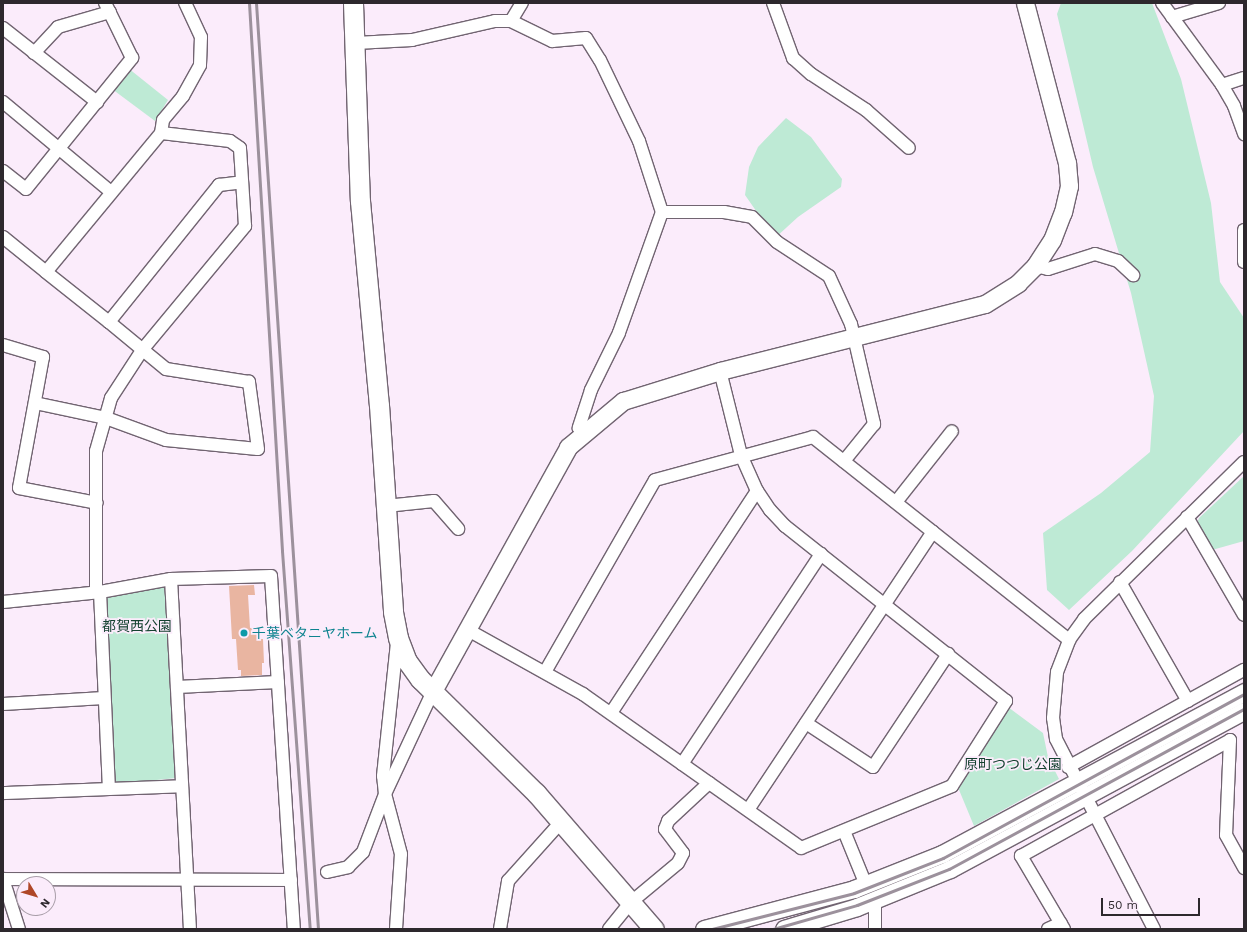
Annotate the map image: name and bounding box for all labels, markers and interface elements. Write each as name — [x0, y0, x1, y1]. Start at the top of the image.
park label: 都賀西公園 — [102, 618, 172, 634]
place label: 千葉ベタニヤホーム — [252, 625, 378, 641]
marker: 千葉ベタニヤホーム — [239, 628, 249, 638]
park label: 原町つつじ公園 — [964, 756, 1062, 772]
north arrow — [16, 876, 56, 916]
scale bar — [1103, 890, 1202, 916]
text: N — [37, 896, 53, 910]
text: 50 m — [1108, 898, 1138, 912]

